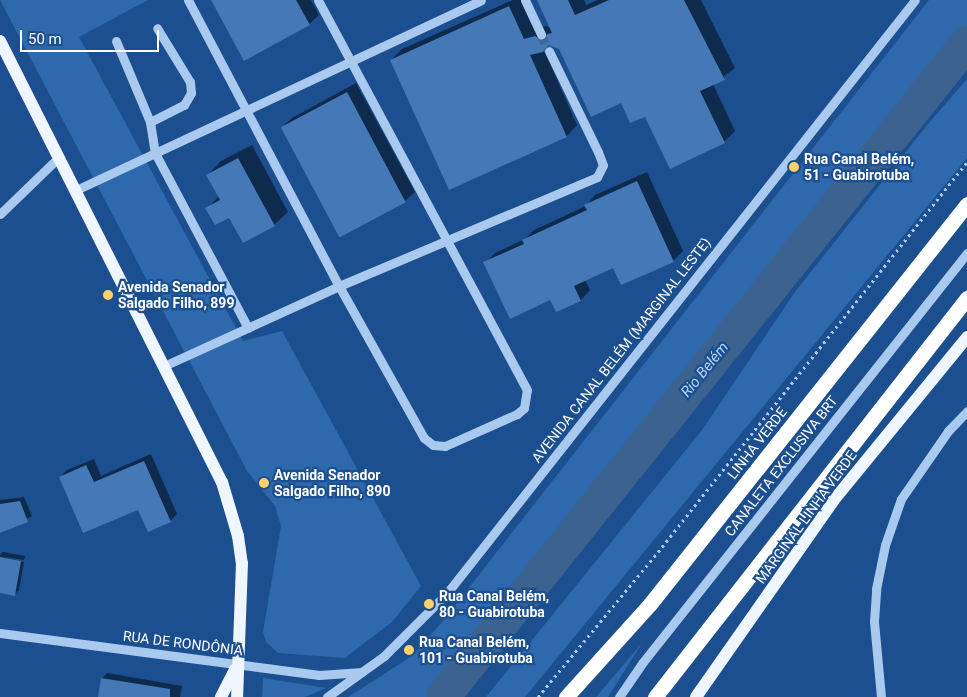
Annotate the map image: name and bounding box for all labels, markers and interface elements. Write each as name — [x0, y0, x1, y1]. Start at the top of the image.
scale bar — [22, 20, 161, 52]
text: 50 m — [28, 30, 62, 48]
place label: Rua Canal Belém, 51 - Guabirotuba — [804, 151, 914, 184]
marker: Rua Canal Belém, 51 - Guabirotuba — [788, 161, 800, 173]
street label: AVENIDA CANAL BELÉM (MARGINAL LESTE) — [528, 234, 714, 466]
place label: Avenida Senador Salgado Filho, 899 — [118, 279, 234, 312]
marker: Avenida Senador Salgado Filho, 899 — [102, 289, 114, 301]
water label: Rio Belém — [677, 339, 733, 401]
street label: CANALETA EXCLUSIVA BRT — [721, 392, 841, 540]
street label: LINHA VERDE — [724, 404, 790, 482]
street label: MARGINAL LINHA VERDE — [752, 447, 860, 587]
place label: Avenida Senador Salgado Filho, 890 — [274, 467, 390, 500]
marker: Avenida Senador Salgado Filho, 890 — [258, 477, 270, 489]
place label: Rua Canal Belém, 80 - Guabirotuba — [439, 588, 549, 620]
marker: Rua Canal Belém, 80 - Guabirotuba — [423, 598, 435, 610]
street label: RUA DE RONDÔNIA — [122, 627, 244, 659]
place label: Rua Canal Belém, 101 - Guabirotuba — [419, 634, 533, 666]
marker: Rua Canal Belém, 101 - Guabirotuba — [403, 644, 415, 656]

